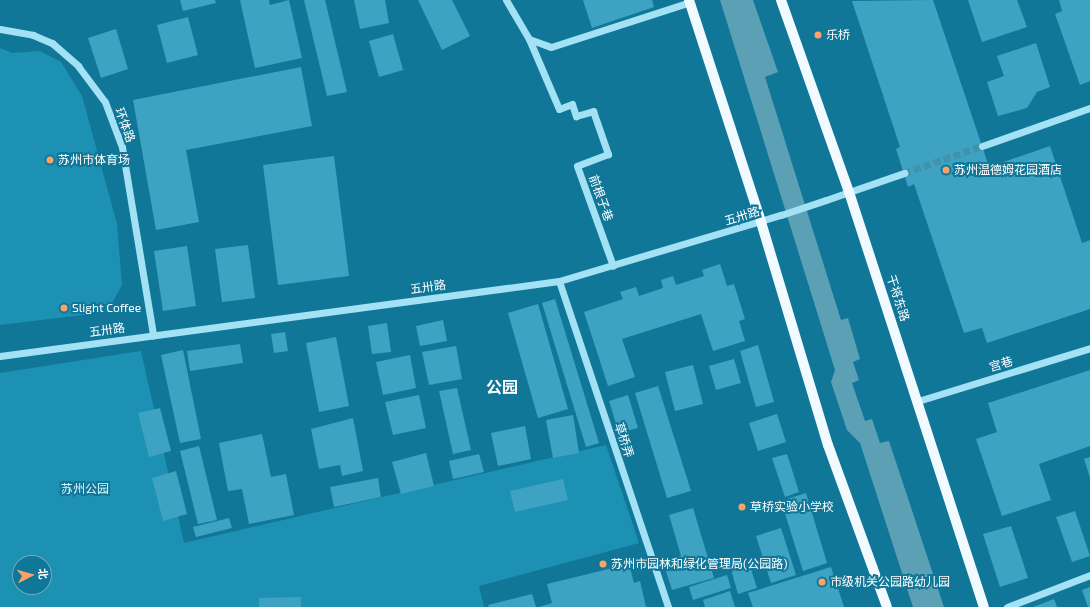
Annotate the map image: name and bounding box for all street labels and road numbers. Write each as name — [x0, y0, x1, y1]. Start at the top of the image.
street label: 环体路 — [112, 106, 138, 144]
street label: 前根子巷 — [586, 173, 616, 223]
street label: 五卅路 — [723, 204, 761, 228]
street label: 干将东路 — [884, 273, 912, 323]
street label: 五卅路 — [409, 277, 447, 297]
street label: 五卅路 — [88, 320, 126, 340]
street label: 宫巷 — [987, 354, 1015, 374]
street label: 草桥弄 — [612, 421, 636, 459]

